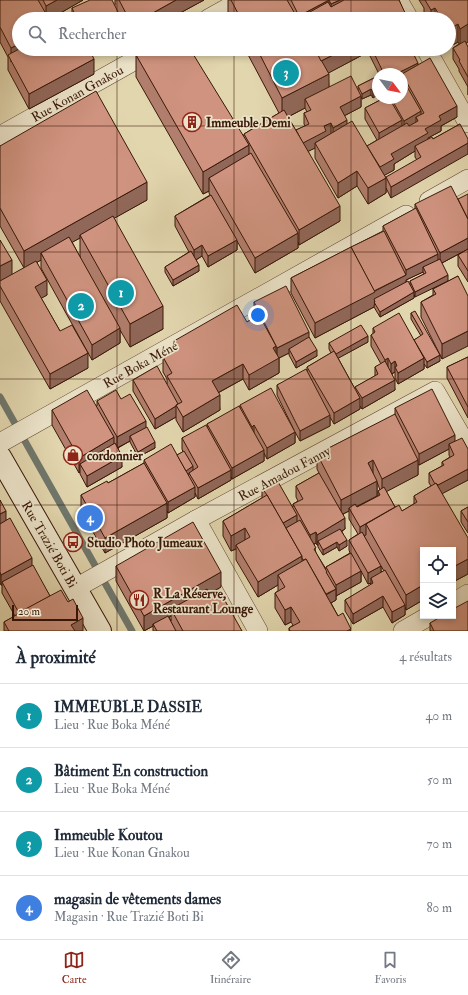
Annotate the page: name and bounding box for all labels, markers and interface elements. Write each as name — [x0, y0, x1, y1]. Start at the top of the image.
search box — [12, 12, 456, 56]
icon: search — [26, 23, 48, 45]
text: Rechercher — [58, 25, 126, 44]
pin: 3 — [273, 58, 299, 88]
street label: Rue Konan Gnakou — [29, 62, 126, 126]
north arrow — [372, 68, 408, 104]
building icon: Immeuble Demi — [181, 111, 203, 133]
place label: Immeuble Demi — [206, 115, 291, 131]
pin: 1 — [108, 278, 134, 308]
pin: 2 — [68, 291, 94, 321]
your location — [248, 305, 268, 325]
street label: Rue Boka Méné — [100, 338, 181, 392]
street label: Rue Amadou Fanny — [236, 443, 334, 506]
shop icon: cordonnier — [62, 444, 84, 466]
place label: cordonnier — [87, 448, 144, 464]
street label: Rue Trazié Boti Bi — [18, 498, 81, 591]
pin: 4 — [77, 503, 103, 533]
bus stop icon: Studio Photo Jumeaux — [62, 531, 84, 553]
place label: Studio Photo Jumeaux — [87, 535, 203, 552]
map controls — [420, 547, 456, 619]
button: locate — [420, 547, 456, 583]
button: layers — [420, 583, 456, 619]
place label: R La Réserve, Restaurant Lounge — [153, 586, 254, 618]
restaurant icon: R La Réserve, Restaurant Lounge — [128, 589, 150, 611]
scale bar — [12, 603, 78, 622]
text: 20 m — [18, 605, 40, 618]
text: À proximité — [16, 647, 96, 668]
text: 4 résultats — [399, 649, 452, 665]
text: IMMEUBLE DASSIE — [54, 698, 202, 717]
text: 1 — [27, 708, 31, 724]
text: 40 m — [426, 708, 452, 724]
text: Lieu · Rue Boka Méné — [54, 717, 170, 733]
text: Bâtiment En construction — [54, 762, 208, 781]
text: 2 — [26, 772, 32, 788]
text: 50 m — [427, 772, 452, 788]
text: Lieu · Rue Boka Méné — [54, 781, 170, 797]
text: Immeuble Koutou — [54, 826, 163, 845]
text: 3 — [27, 836, 32, 852]
text: 70 m — [427, 836, 452, 852]
text: Lieu · Rue Konan Gnakou — [54, 845, 190, 861]
text: magasin de vêtements dames — [54, 890, 221, 909]
text: 4 — [25, 900, 33, 916]
text: 80 m — [426, 900, 452, 916]
text: Magasin · Rue Trazié Boti Bi — [54, 909, 204, 925]
tab: Carte — [62, 949, 87, 986]
tab: Itinéraire — [210, 949, 251, 986]
tab: Favoris — [375, 949, 406, 986]

